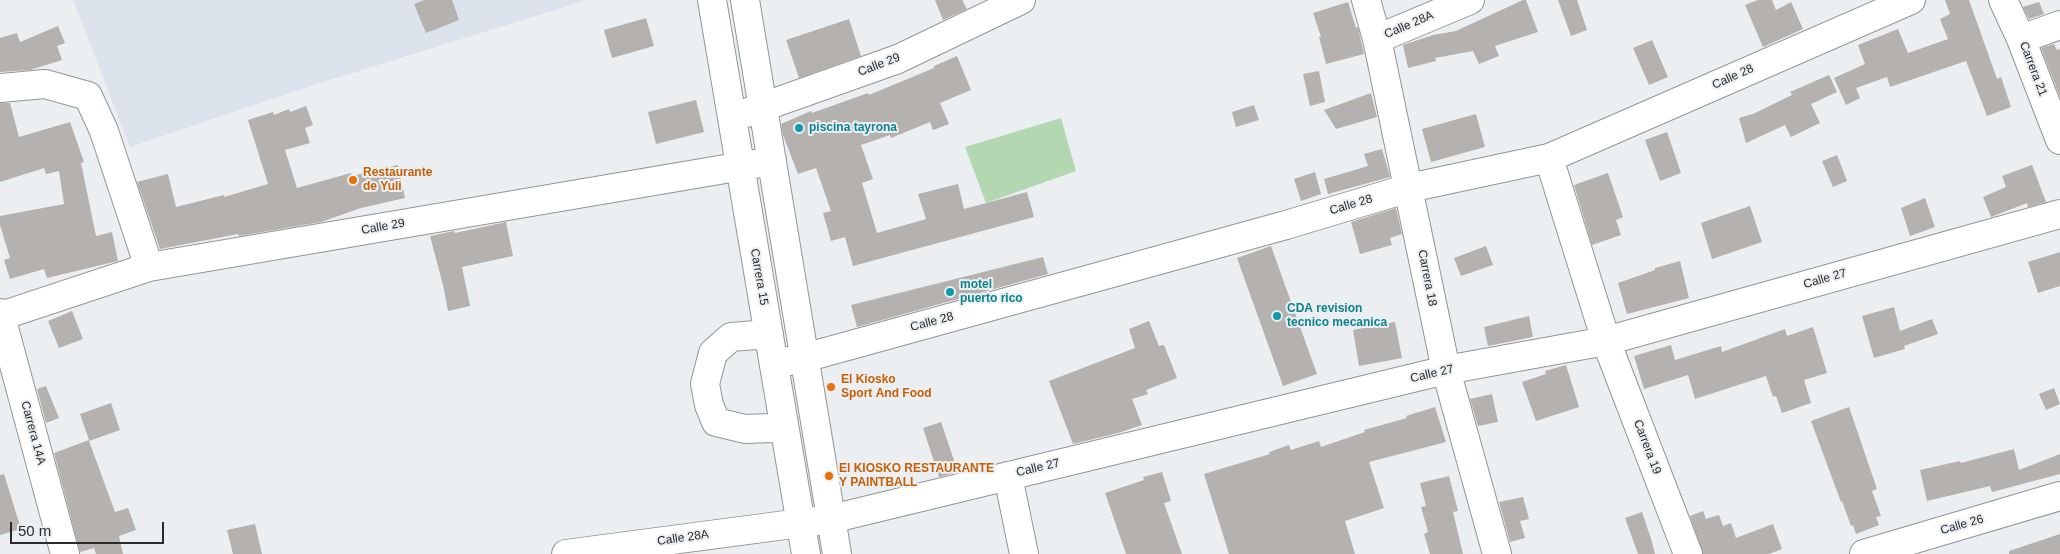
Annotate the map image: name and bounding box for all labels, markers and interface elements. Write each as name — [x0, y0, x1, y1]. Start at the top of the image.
street label: Calle 28A — [1382, 8, 1436, 42]
street label: Carrera 21 — [2016, 40, 2050, 98]
street label: Calle 29 — [856, 50, 902, 80]
street label: Calle 28 — [1710, 61, 1756, 93]
place label: piscina tayrona — [809, 121, 897, 135]
marker: piscina tayrona — [793, 122, 805, 134]
place label: Restaurante de Yuli — [363, 166, 432, 194]
marker: Restaurante de Yuli — [347, 174, 359, 186]
street label: Calle 28 — [1328, 192, 1374, 218]
street label: Calle 29 — [360, 216, 406, 238]
street label: Carrera 15 — [747, 248, 771, 306]
street label: Carrera 18 — [1414, 248, 1440, 308]
street label: Calle 27 — [1802, 266, 1848, 292]
place label: motel puerto rico — [960, 278, 1023, 306]
marker: motel puerto rico — [944, 286, 956, 298]
place label: CDA revision tecnico mecanica — [1287, 302, 1387, 330]
street label: Calle 28 — [909, 309, 955, 335]
marker: CDA revision tecnico mecanica — [1271, 310, 1283, 322]
street label: Calle 27 — [1409, 362, 1455, 386]
place label: El Kiosko Sport And Food — [841, 373, 932, 401]
marker: El Kiosko Sport And Food — [825, 381, 837, 393]
street label: Carrera 14A — [18, 400, 48, 466]
street label: Carrera 19 — [1630, 418, 1664, 476]
street label: Calle 27 — [1015, 456, 1061, 480]
place label: El KIOSKO RESTAURANTE Y PAINTBALL — [839, 462, 994, 490]
marker: El KIOSKO RESTAURANTE Y PAINTBALL — [823, 470, 835, 482]
scale bar — [12, 512, 166, 544]
street label: Calle 26 — [1939, 512, 1985, 538]
text: 50 m — [18, 522, 51, 539]
street label: Calle 28A — [656, 527, 710, 549]

